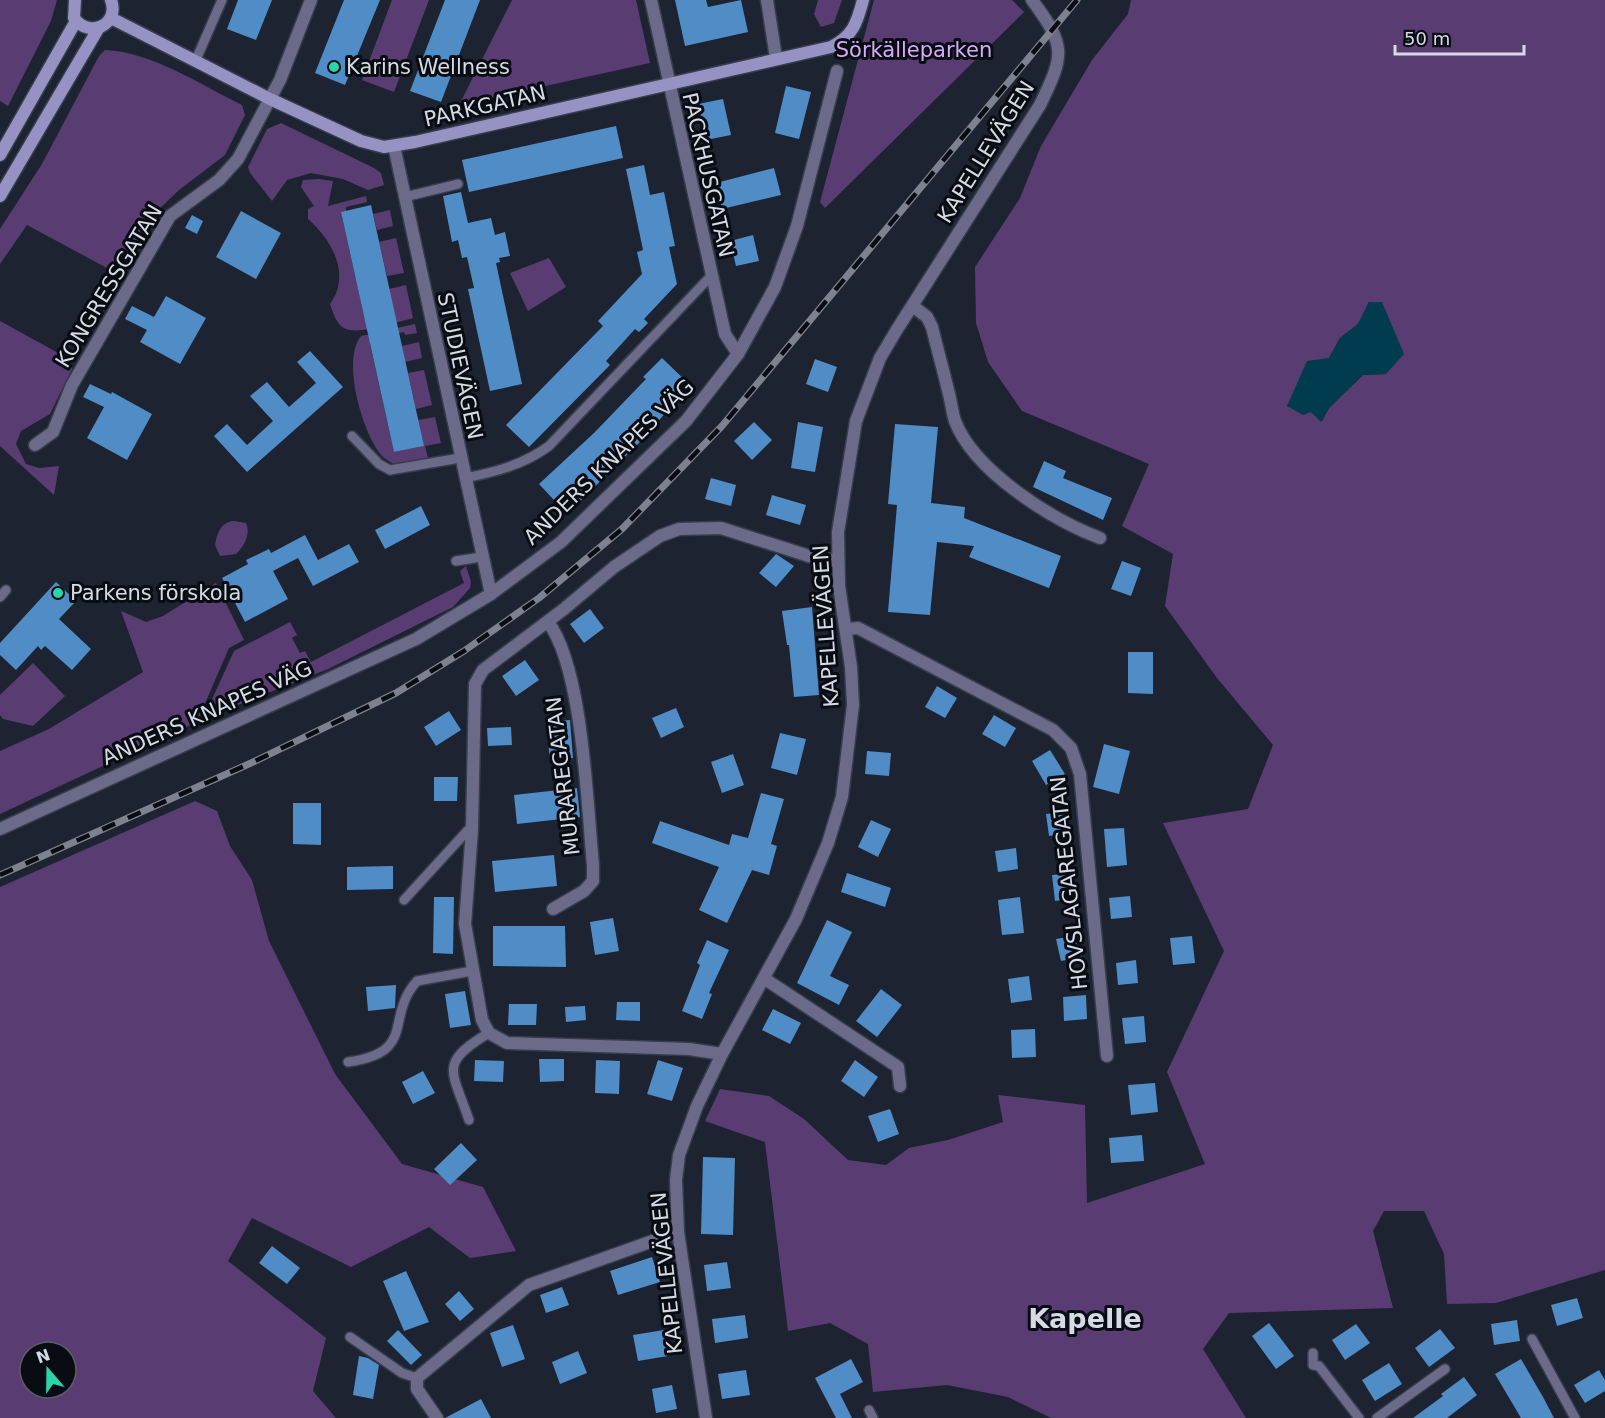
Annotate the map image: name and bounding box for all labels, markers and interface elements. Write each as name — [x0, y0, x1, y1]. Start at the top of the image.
scale bar — [1395, 18, 1524, 56]
text: 50 m — [1404, 28, 1450, 49]
park label: Sörkälleparken — [836, 38, 992, 62]
place label: Karins Wellness — [346, 55, 510, 79]
marker: Karins Wellness — [327, 60, 341, 74]
street label: KAPELLEVÄGEN — [932, 76, 1039, 227]
street label: PARKGATAN — [422, 80, 548, 132]
street label: PACKHUSGATAN — [677, 90, 739, 260]
street label: KONGRESSGATAN — [51, 200, 167, 372]
street label: STUDIEVÄGEN — [433, 290, 488, 442]
street label: ANDERS KNAPES VÄG — [518, 374, 699, 550]
street label: KAPELLEVÄGEN — [807, 544, 844, 708]
place label: Parkens förskola — [70, 581, 241, 605]
marker: Parkens förskola — [51, 586, 65, 600]
street label: ANDERS KNAPES VÄG — [98, 655, 316, 770]
street label: MURAREGATAN — [541, 695, 585, 857]
street label: HOVSLAGAREGATAN — [1046, 775, 1092, 991]
street label: KAPELLEVÄGEN — [646, 1191, 687, 1355]
district label: Kapelle — [1028, 1303, 1142, 1334]
north arrow — [18, 1340, 78, 1400]
text: N — [33, 1345, 53, 1368]

